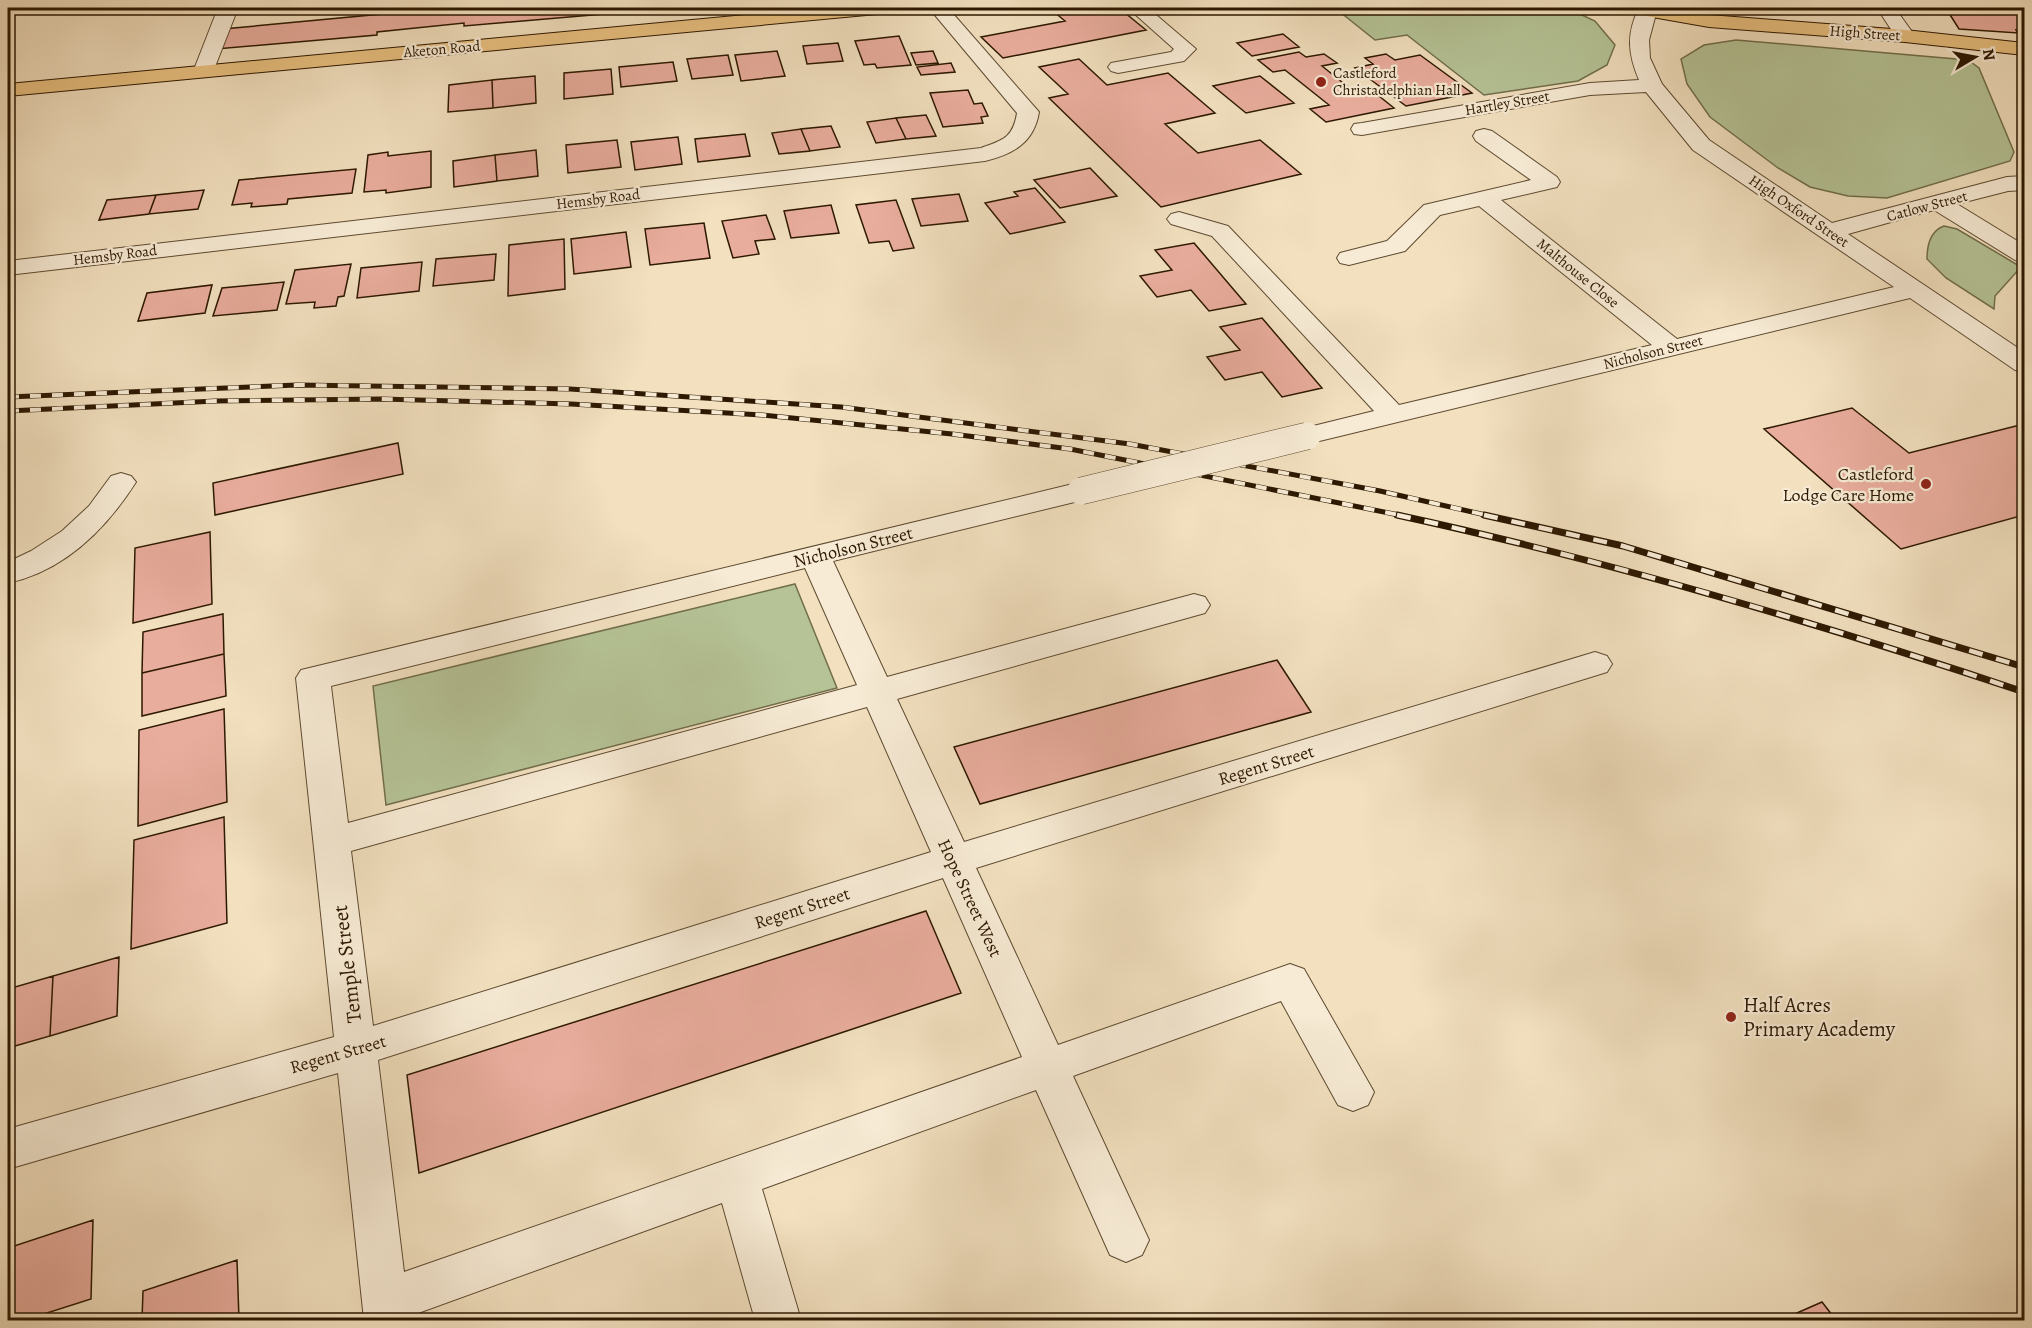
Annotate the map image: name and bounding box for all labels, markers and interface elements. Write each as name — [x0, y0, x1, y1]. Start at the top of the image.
street label: High Street — [1829, 21, 1901, 45]
north arrow — [1945, 27, 2005, 87]
street label: Aketon Road — [402, 36, 482, 62]
text: N — [1977, 47, 2001, 63]
place label: Castleford Christadelphian Hall — [1333, 63, 1461, 100]
marker: Castleford Christadelphian Hall — [1314, 75, 1328, 89]
street label: Hartley Street — [1463, 86, 1551, 120]
street label: High Oxford Street — [1745, 170, 1853, 252]
street label: Hemsby Road — [555, 184, 642, 214]
street label: Catlow Street — [1884, 186, 1970, 226]
street label: Malthouse Close — [1533, 234, 1624, 313]
street label: Hemsby Road — [72, 240, 159, 270]
street label: Nicholson Street — [1601, 330, 1705, 374]
place label: Castleford Lodge Care Home — [1782, 462, 1914, 507]
marker: Castleford Lodge Care Home — [1919, 477, 1933, 491]
street label: Nicholson Street — [791, 521, 915, 573]
street label: Regent Street — [1215, 739, 1317, 791]
street label: Hope Street West — [932, 835, 1008, 961]
street label: Regent Street — [751, 881, 853, 935]
street label: Temple Street — [326, 903, 368, 1025]
place label: Half Acres Primary Academy — [1743, 991, 1896, 1043]
marker: Half Acres Primary Academy — [1724, 1010, 1738, 1024]
street label: Regent Street — [287, 1029, 389, 1079]

